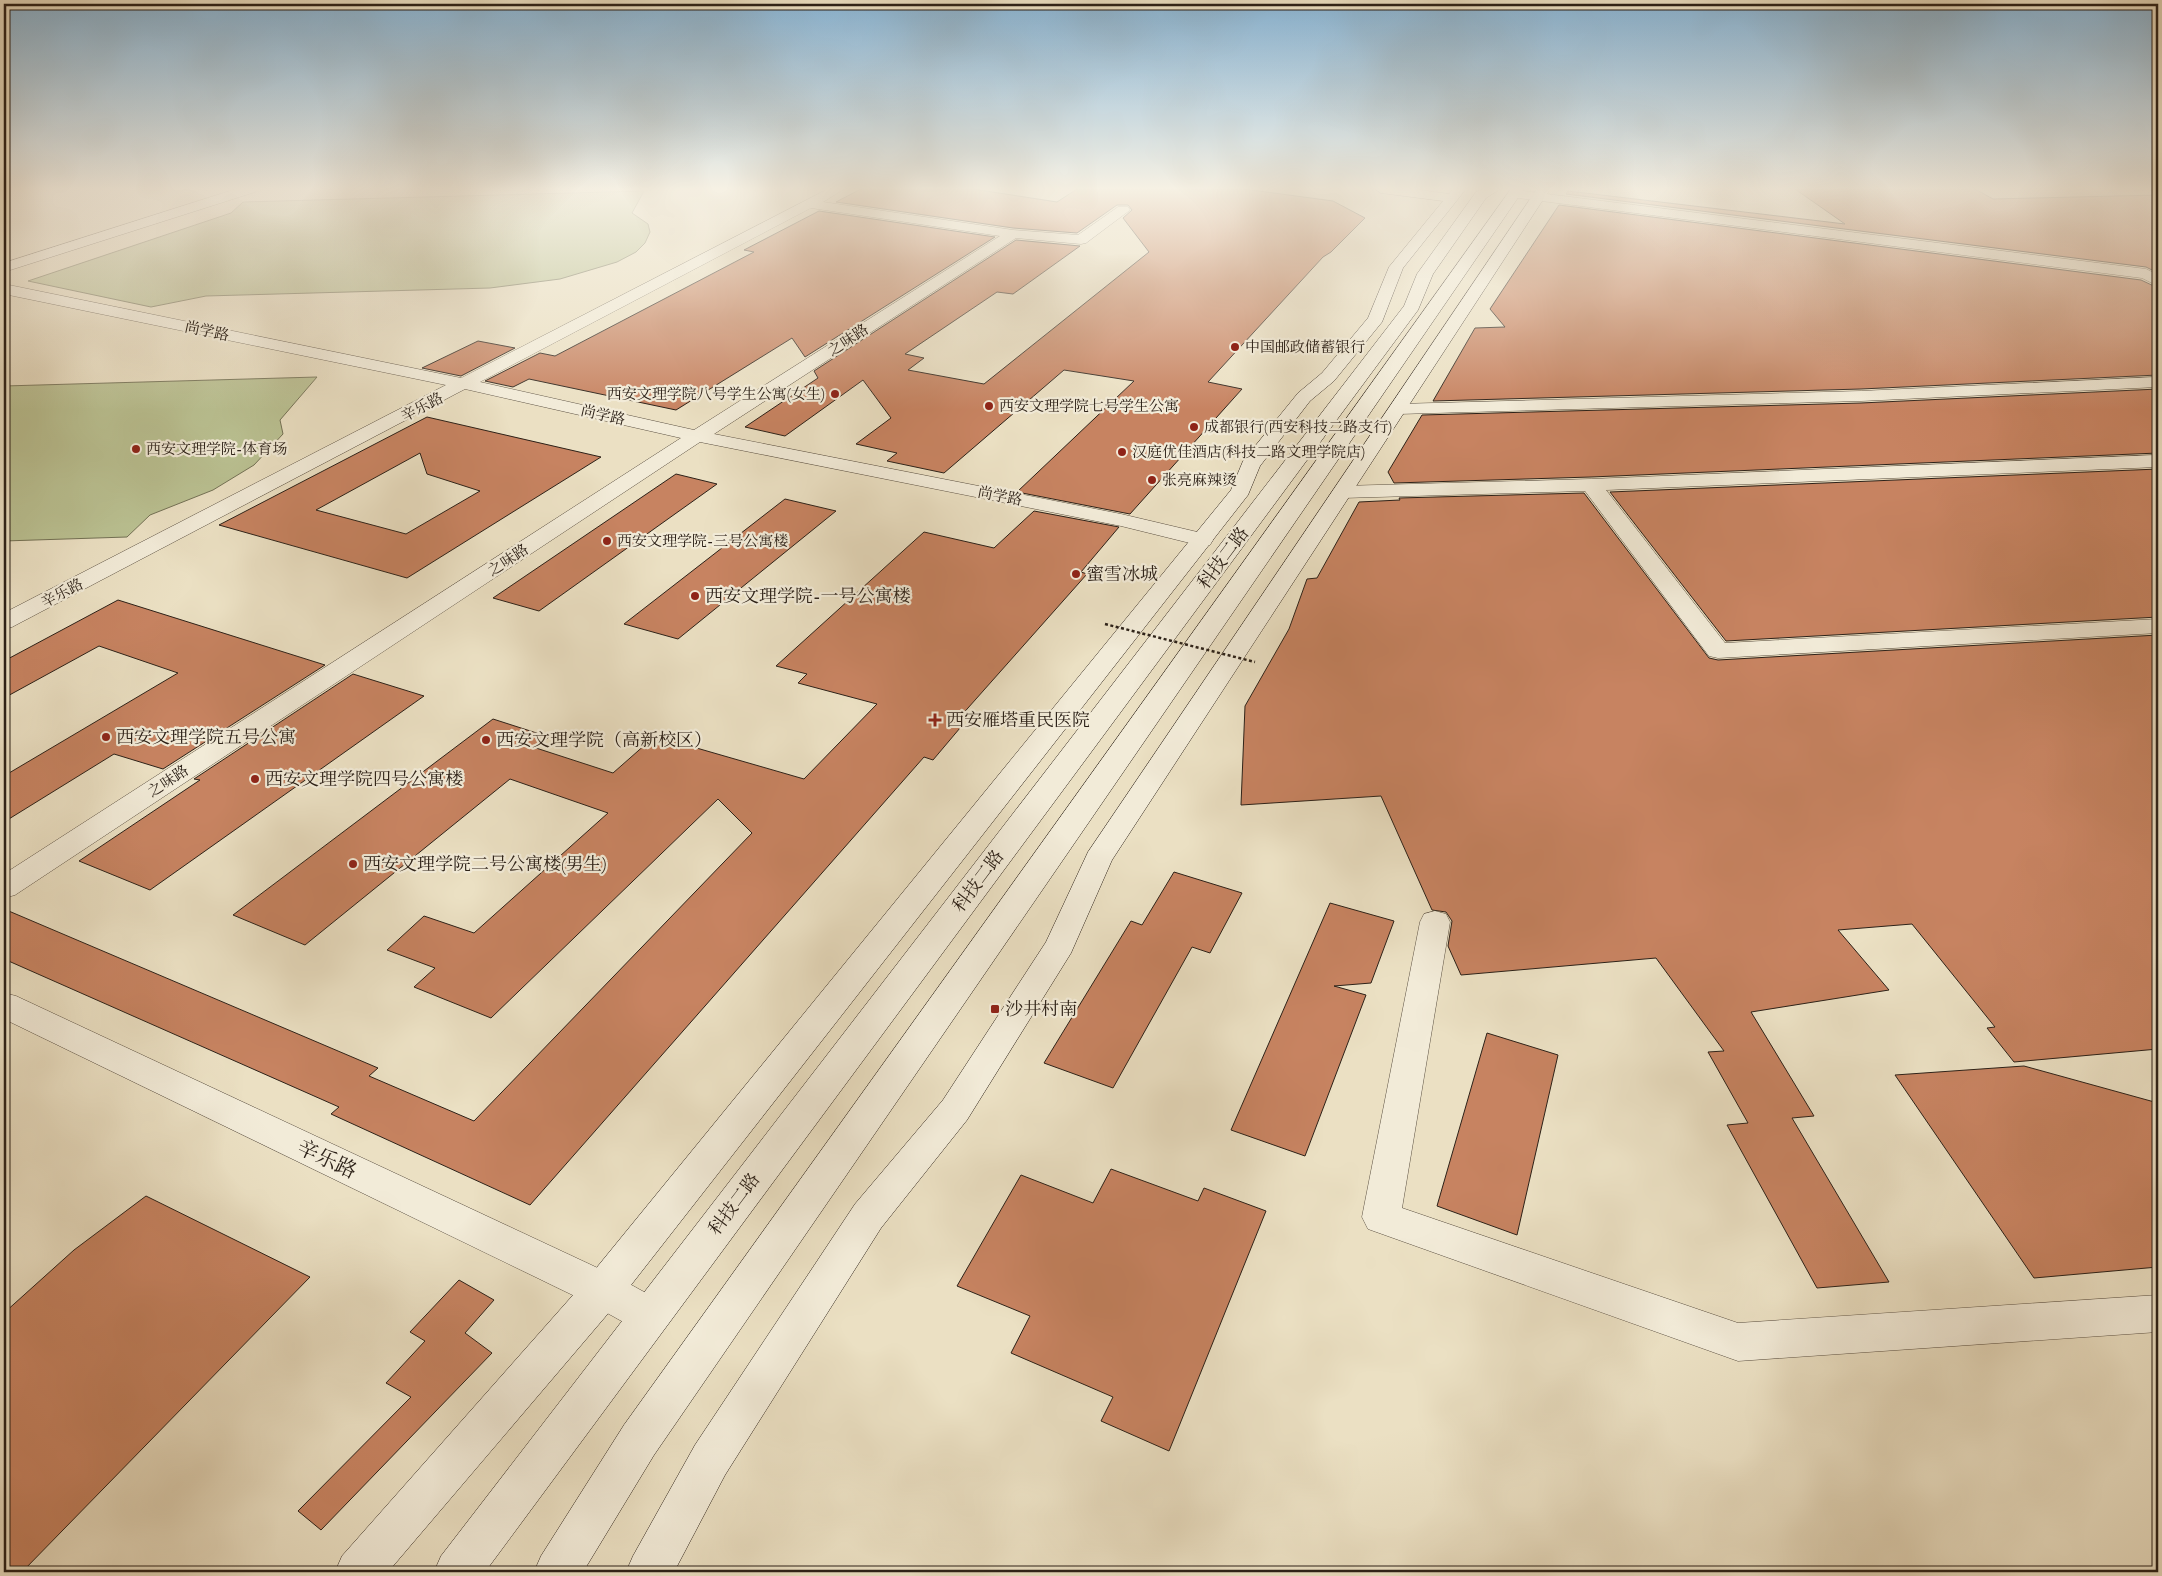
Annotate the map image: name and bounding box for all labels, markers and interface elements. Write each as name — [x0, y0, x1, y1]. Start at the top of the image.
street label: 尚学路 — [183, 318, 231, 345]
street label: 之味路 — [824, 320, 872, 361]
place label: 中国邮政储蓄银行 — [1245, 338, 1365, 357]
marker: 中国邮政储蓄银行 — [1229, 341, 1241, 353]
place label: 西安文理学院八号学生公寓(女生) — [607, 385, 825, 404]
marker: 西安文理学院八号学生公寓(女生) — [829, 388, 841, 400]
street label: 辛乐路 — [398, 389, 447, 426]
place label: 西安文理学院七号学生公寓 — [999, 397, 1179, 416]
marker: 西安文理学院七号学生公寓 — [983, 400, 995, 412]
street label: 尚学路 — [579, 401, 627, 430]
place label: 成都银行(西安科技二路支行) — [1204, 418, 1392, 437]
marker: 成都银行(西安科技二路支行) — [1188, 421, 1200, 433]
place label: 西安文理学院-体育场 — [146, 440, 287, 459]
marker: 西安文理学院-体育场 — [130, 443, 142, 455]
place label: 汉庭优佳酒店(科技二路文理学院店) — [1132, 443, 1365, 462]
marker: 汉庭优佳酒店(科技二路文理学院店) — [1116, 446, 1128, 458]
place label: 张亮麻辣烫 — [1162, 471, 1237, 490]
marker: 张亮麻辣烫 — [1146, 474, 1158, 486]
street label: 尚学路 — [976, 483, 1024, 510]
street label: 科技二路 — [1193, 523, 1254, 594]
place label: 西安文理学院-三号公寓楼 — [617, 532, 788, 551]
marker: 西安文理学院-三号公寓楼 — [601, 535, 613, 547]
street label: 之味路 — [484, 540, 532, 581]
place label: 蜜雪冰城 — [1086, 563, 1158, 586]
marker: 蜜雪冰城 — [1070, 568, 1082, 580]
street label: 辛乐路 — [38, 575, 87, 612]
place label: 西安文理学院-一号公寓楼 — [705, 585, 911, 608]
marker: 西安文理学院-一号公寓楼 — [689, 590, 701, 602]
place label: 西安雁塔重民医院 — [946, 709, 1090, 732]
marker: 西安雁塔重民医院 — [928, 713, 942, 727]
place label: 西安文理学院五号公寓 — [116, 726, 296, 749]
place label: 西安文理学院（高新校区） — [496, 729, 712, 752]
marker: 西安文理学院五号公寓 — [100, 731, 112, 743]
marker: 西安文理学院（高新校区） — [480, 734, 492, 746]
street label: 之味路 — [144, 761, 192, 802]
place label: 西安文理学院四号公寓楼 — [265, 768, 463, 791]
marker: 西安文理学院四号公寓楼 — [249, 773, 261, 785]
street label: 科技二路 — [948, 846, 1009, 917]
place label: 西安文理学院二号公寓楼(男生) — [363, 853, 607, 876]
marker: 西安文理学院二号公寓楼(男生) — [347, 858, 359, 870]
place label: 沙井村南 — [1005, 998, 1077, 1021]
marker: 沙井村南 — [989, 1003, 1001, 1015]
street label: 辛乐路 — [293, 1134, 361, 1185]
street label: 科技二路 — [704, 1169, 765, 1240]

